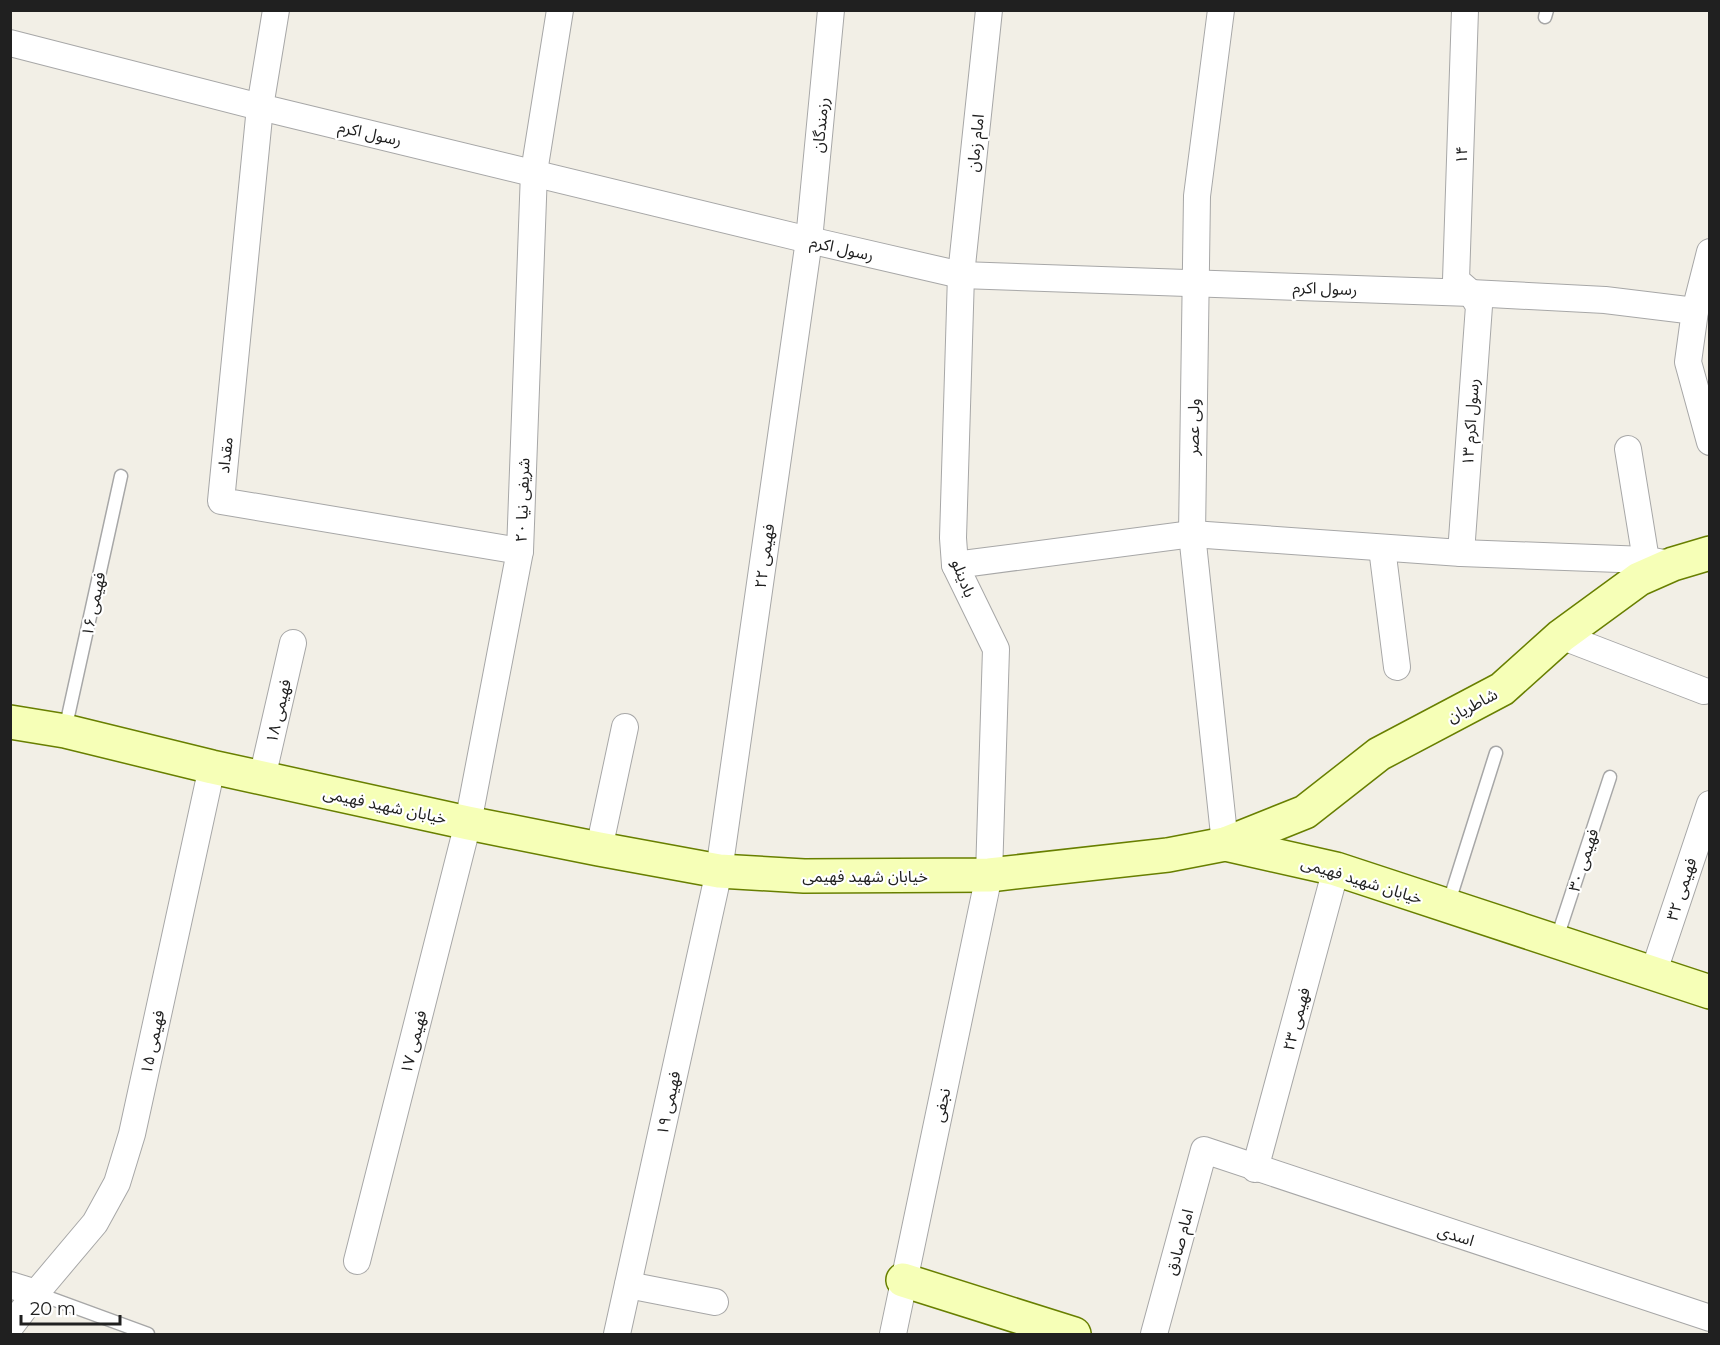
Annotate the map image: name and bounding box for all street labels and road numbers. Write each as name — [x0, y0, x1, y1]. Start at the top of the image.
street label: رزمندگان — [808, 96, 833, 154]
street label: امام زمان — [963, 113, 991, 173]
street label: رسول اکرم — [336, 117, 404, 153]
street label: ۱۴ — [1452, 146, 1471, 164]
street label: رسول اکرم — [808, 232, 876, 268]
street label: رسول اکرم — [1292, 278, 1358, 302]
street label: رسول اکرم ۱۳ — [1458, 378, 1486, 466]
street label: ولی عصر — [1183, 398, 1203, 457]
street label: مقداد — [214, 436, 237, 474]
street label: ۲۰ شریفی نیا — [512, 457, 533, 543]
street label: فهیمی ۲۲ — [751, 523, 778, 589]
street label: بادینلو — [948, 556, 979, 600]
street label: فهیمی ۱۶ — [77, 570, 110, 638]
street label: فهیمی ۱۸ — [262, 677, 295, 745]
street label: شاطریان — [1444, 684, 1501, 727]
street label: خیابان شهید فهیمی — [321, 783, 448, 828]
street label: فهیمی ۳۰ — [1564, 826, 1603, 894]
street label: خیابان شهید فهیمی — [1299, 853, 1425, 908]
street label: فهیمی ۳۲ — [1662, 855, 1701, 923]
street label: خیابان شهید فهیمی — [802, 867, 928, 886]
street label: فهیمی ۲۳ — [1279, 985, 1314, 1053]
street label: فهیمی ۱۵ — [136, 1008, 169, 1076]
street label: فهیمی ۱۷ — [396, 1008, 431, 1076]
street label: فهیمی ۱۹ — [652, 1069, 685, 1137]
street label: نجفی — [929, 1086, 954, 1124]
street label: امام صادق — [1162, 1207, 1200, 1278]
street label: اسدی — [1435, 1221, 1476, 1250]

